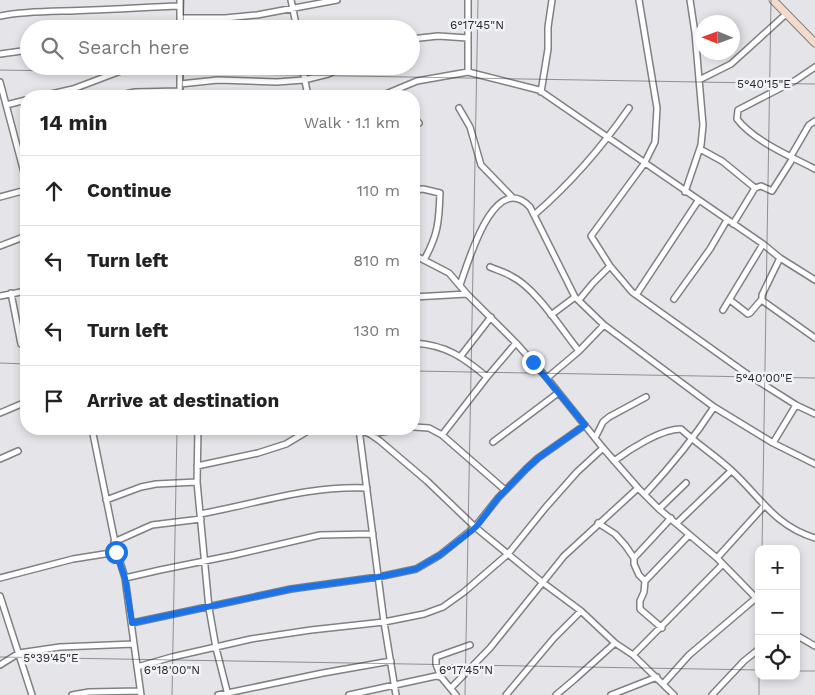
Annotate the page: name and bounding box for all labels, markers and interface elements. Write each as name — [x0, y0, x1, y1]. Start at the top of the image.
north arrow — [695, 15, 740, 60]
text: 6°17'45"N — [450, 18, 504, 32]
search box — [20, 20, 420, 75]
icon: search — [38, 34, 66, 62]
text: Search here — [78, 36, 189, 59]
text: 5°40'15"E — [737, 77, 791, 91]
text: 14 min — [40, 110, 108, 135]
text: Walk · 1.1 km — [304, 113, 400, 132]
icon: ahead — [40, 177, 68, 205]
text: Continue — [87, 179, 171, 202]
text: 110 m — [357, 181, 400, 200]
icon: left — [40, 247, 68, 275]
text: Turn left — [87, 249, 168, 272]
text: 810 m — [353, 251, 400, 270]
icon: left — [40, 317, 68, 345]
text: Turn left — [87, 319, 168, 342]
text: 130 m — [354, 321, 400, 340]
route end — [522, 351, 545, 374]
text: 5°40'00"E — [735, 371, 793, 385]
icon: arrive — [40, 387, 68, 415]
text: Arrive at destination — [87, 389, 279, 412]
route start — [105, 541, 128, 564]
map controls — [755, 545, 800, 680]
button: + — [755, 545, 800, 590]
button: − — [755, 590, 800, 635]
button: locate — [755, 635, 800, 680]
text: 5°39'45"E — [23, 651, 79, 665]
text: 6°18'00"N — [144, 663, 200, 677]
text: 6°17'45"N — [439, 663, 493, 677]

